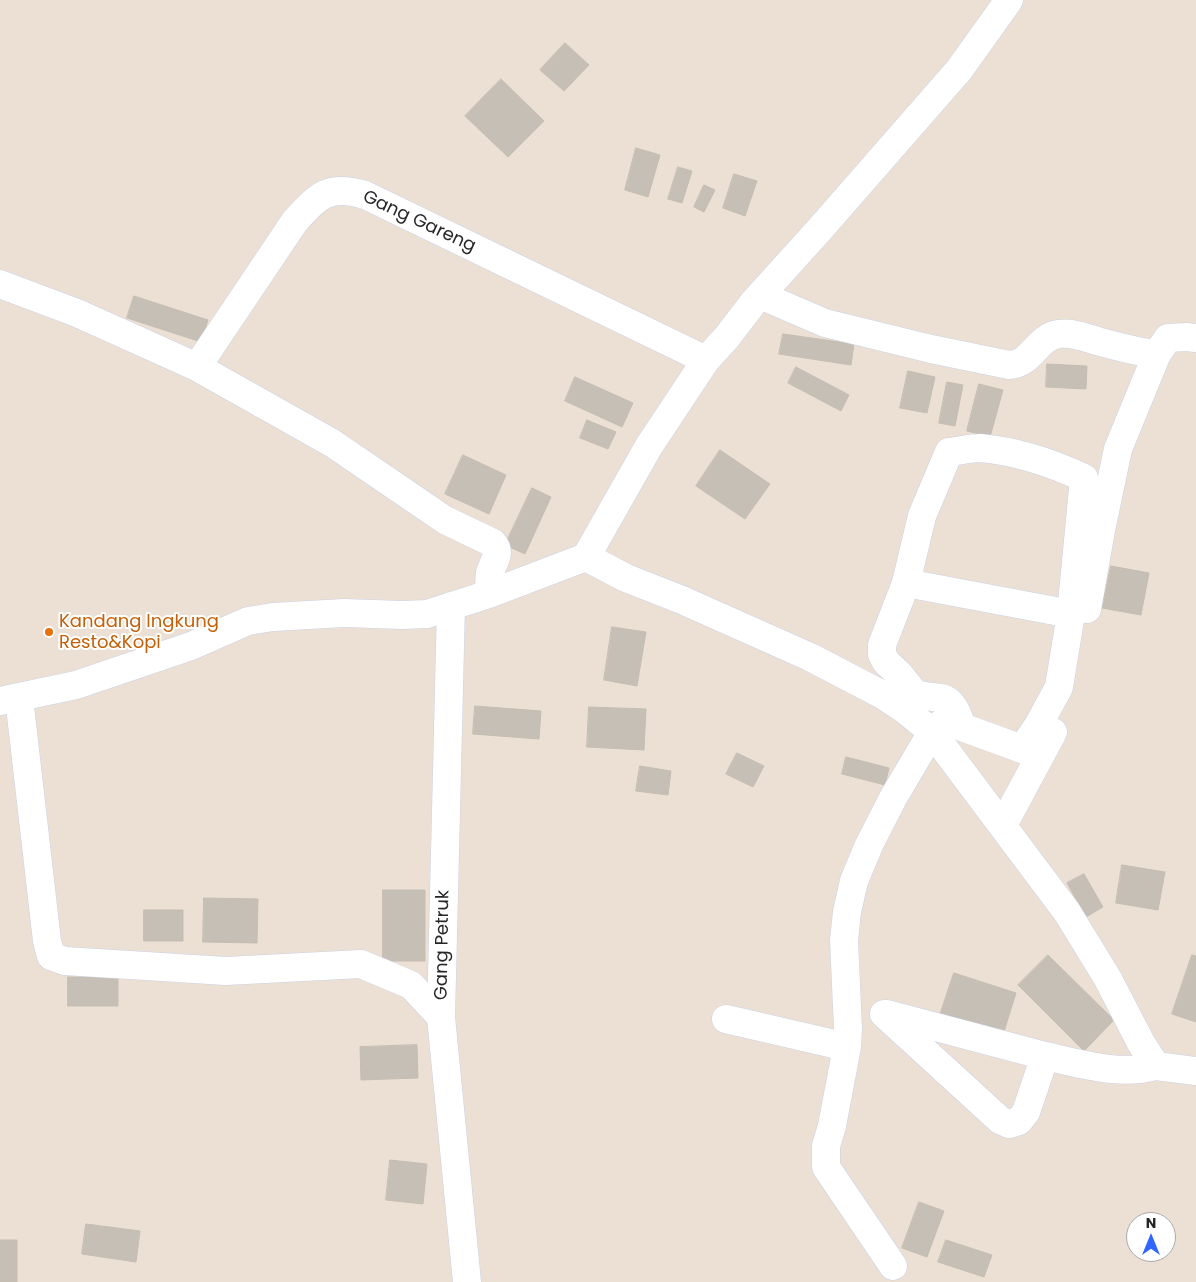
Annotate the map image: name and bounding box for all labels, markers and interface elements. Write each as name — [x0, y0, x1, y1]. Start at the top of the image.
street label: Gang Gareng — [359, 186, 479, 258]
place label: Kandang Ingkung Resto&Kopi — [59, 611, 219, 654]
marker: Kandang Ingkung Resto&Kopi — [43, 626, 55, 638]
street label: Gang Petruk — [431, 890, 455, 1000]
north arrow — [1126, 1212, 1176, 1262]
text: N — [1146, 1213, 1156, 1233]

